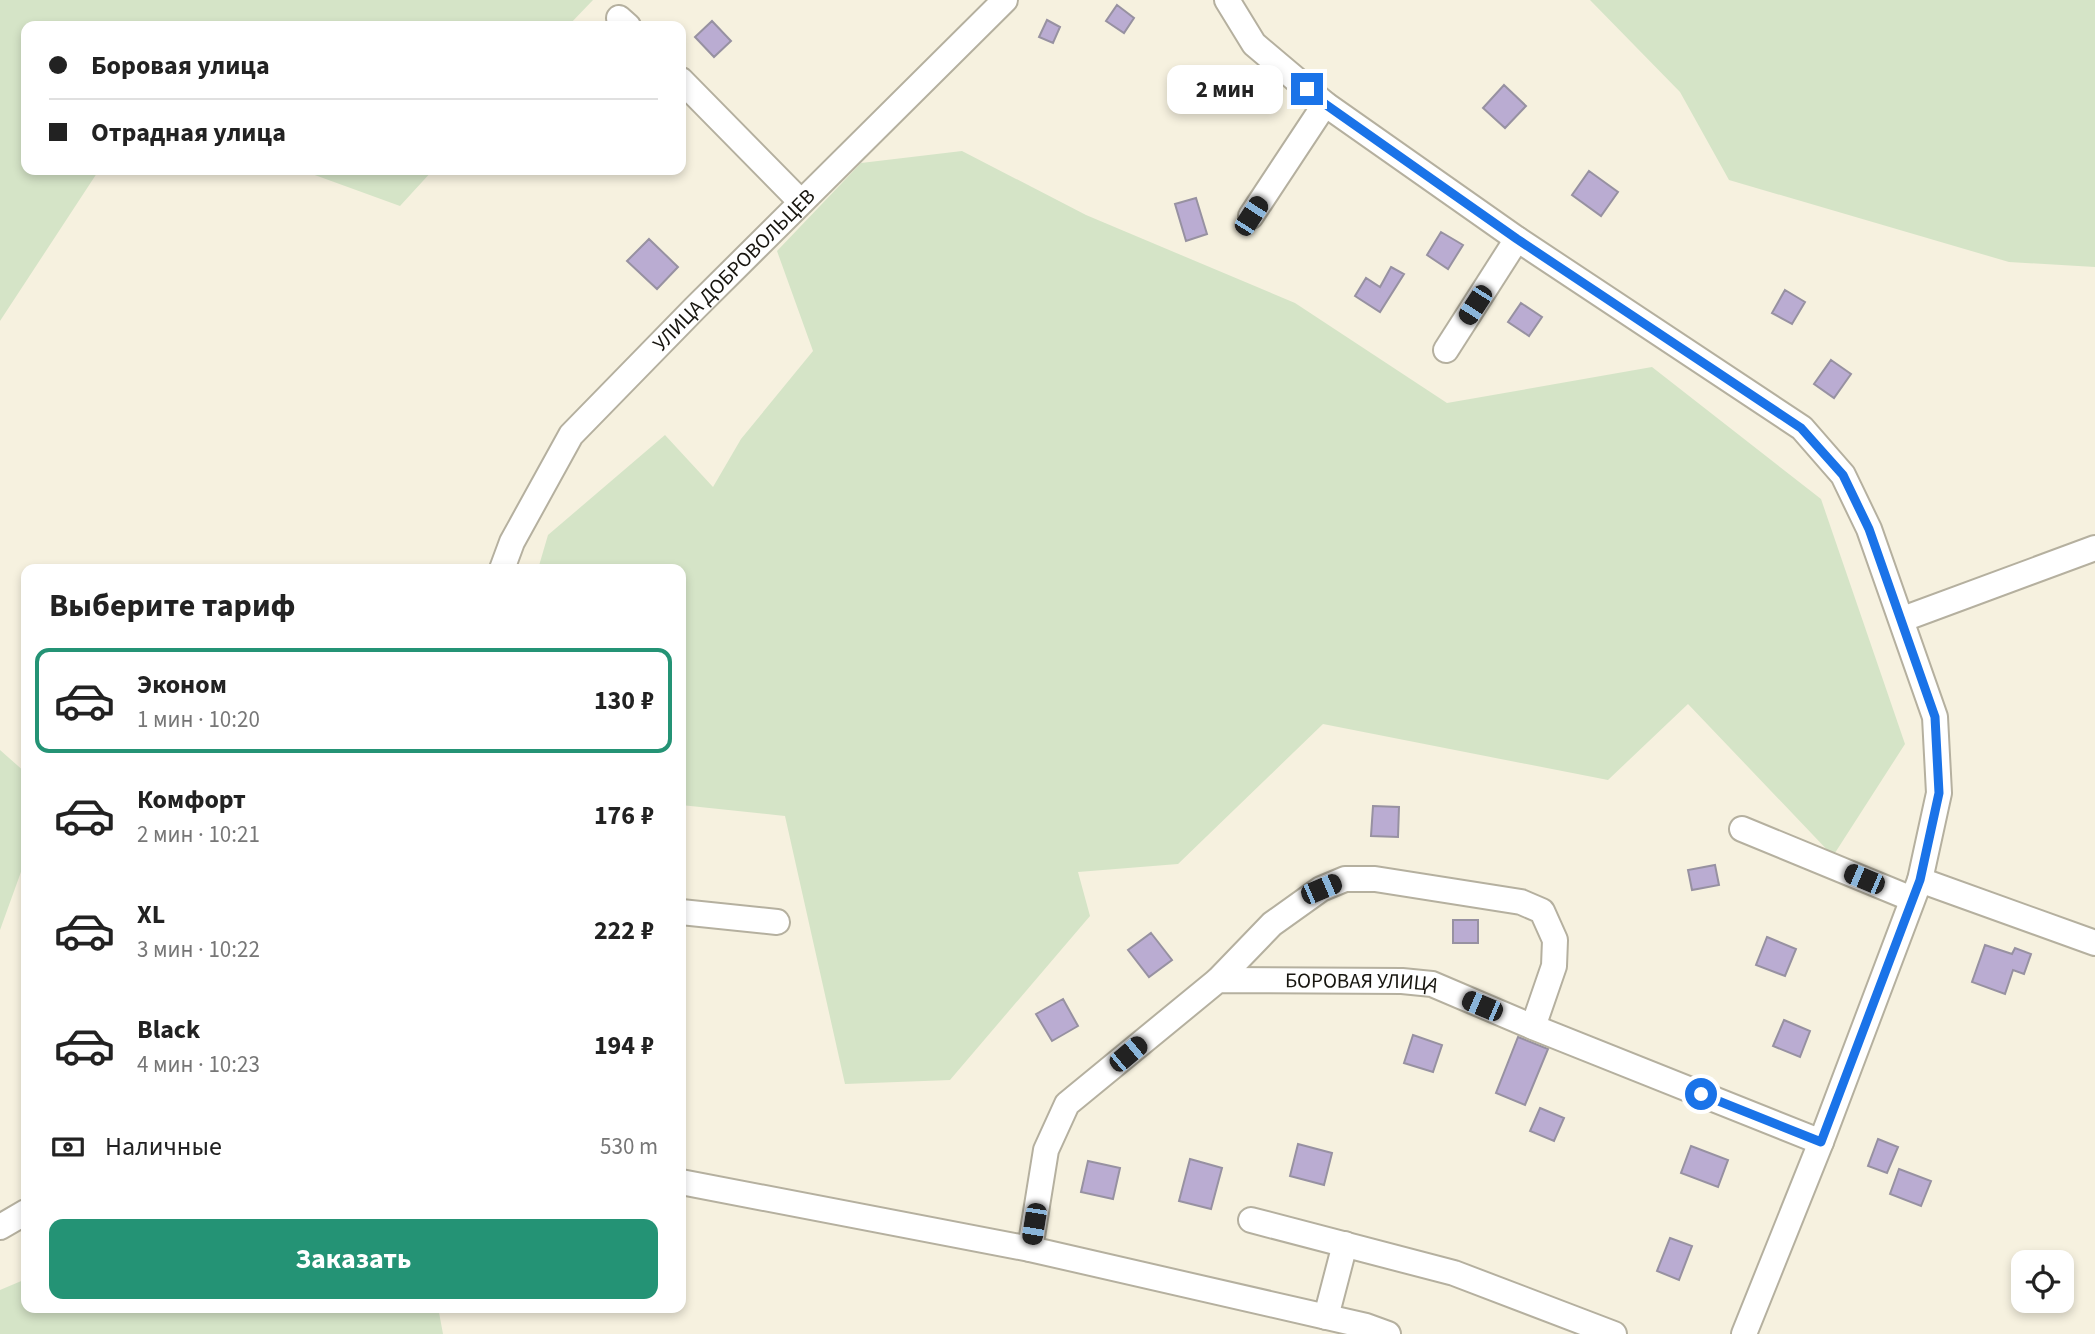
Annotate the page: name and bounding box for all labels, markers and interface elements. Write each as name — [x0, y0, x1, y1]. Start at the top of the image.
text: Боровая улица — [91, 47, 270, 84]
callout: 2 мин — [1167, 64, 1282, 114]
text: 2 мин — [1196, 73, 1254, 106]
route end — [1291, 73, 1323, 105]
text: Отрадная улица — [91, 114, 286, 151]
street label: УЛИЦА ДОБРОВОЛЬЦЕВ — [646, 182, 822, 358]
car — [1231, 193, 1272, 239]
car — [1455, 282, 1496, 328]
text: Выберите тариф — [49, 583, 296, 629]
text: Эконом — [137, 666, 227, 703]
icon: car — [53, 669, 116, 732]
text: 130 ₽ — [594, 682, 654, 719]
text: 1 мин · 10:20 — [137, 703, 260, 736]
text: Комфорт — [137, 781, 246, 818]
icon: car — [53, 784, 116, 847]
text: 176 ₽ — [594, 797, 654, 834]
text: 2 мин · 10:21 — [137, 818, 260, 851]
car — [1841, 861, 1888, 897]
car — [1298, 871, 1345, 907]
text: XL — [137, 896, 165, 933]
icon: car — [53, 899, 116, 962]
text: 222 ₽ — [594, 912, 654, 949]
text: 3 мин · 10:22 — [137, 933, 260, 966]
street label: БОРОВАЯ УЛИЦА — [1285, 965, 1444, 1001]
car — [1459, 988, 1506, 1024]
text: Black — [137, 1011, 200, 1048]
icon: car — [53, 1014, 116, 1077]
text: 194 ₽ — [594, 1027, 654, 1064]
car — [1106, 1032, 1151, 1076]
text: 4 мин · 10:23 — [137, 1048, 260, 1081]
route start — [1685, 1078, 1717, 1110]
icon: cash — [49, 1128, 87, 1166]
text: Наличные — [105, 1128, 222, 1165]
text: 530 m — [600, 1130, 658, 1163]
car — [1021, 1202, 1048, 1246]
button: Заказать — [49, 1219, 658, 1299]
map controls — [2011, 1250, 2074, 1313]
button: locate — [2011, 1250, 2074, 1313]

